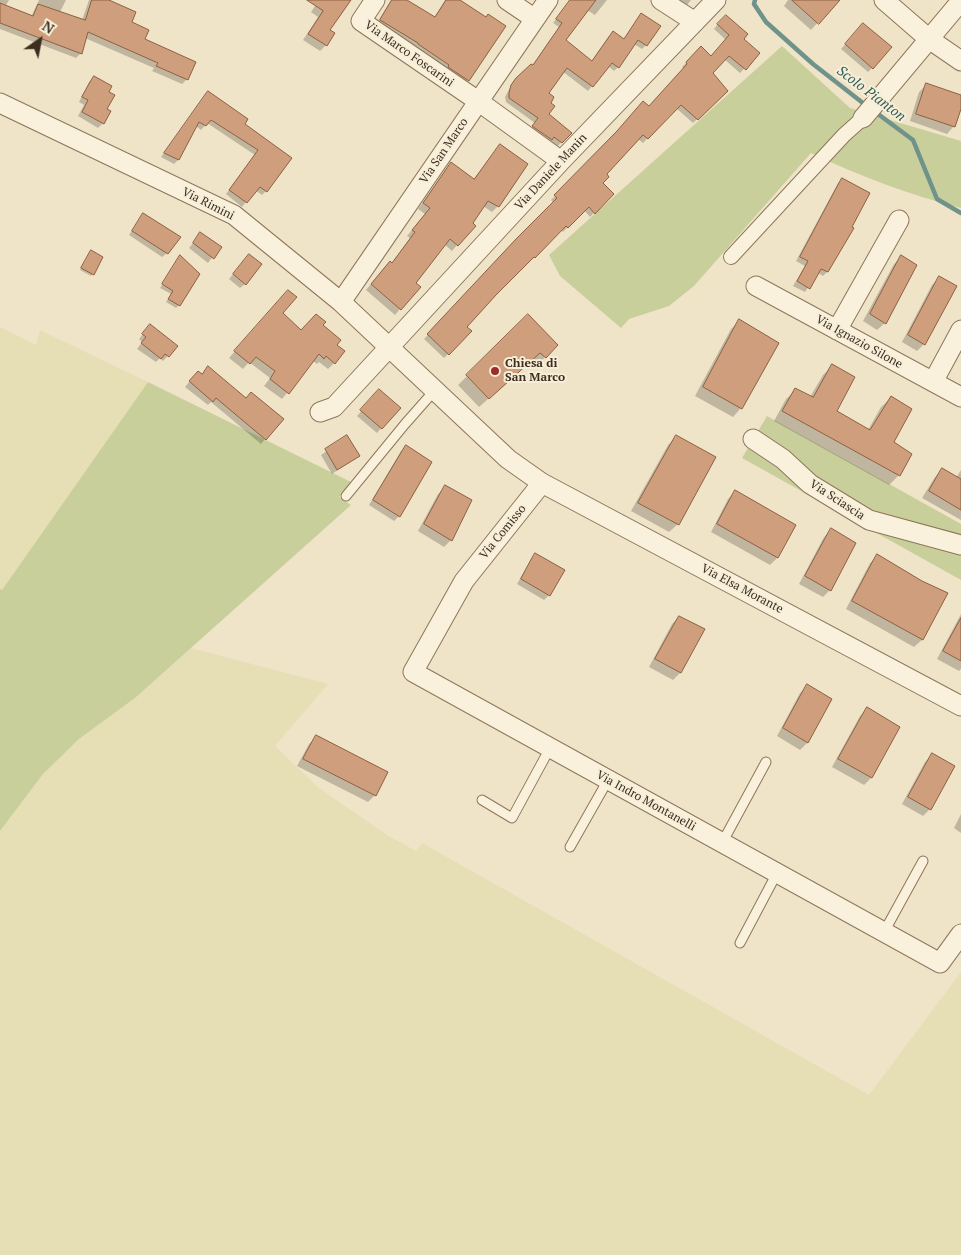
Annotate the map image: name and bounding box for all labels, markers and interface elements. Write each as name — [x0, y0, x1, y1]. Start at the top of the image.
north arrow — [15, 15, 65, 65]
text: N — [39, 16, 58, 38]
street label: Via Marco Foscarini — [362, 18, 456, 90]
water label: Scolo Pianton — [833, 63, 909, 125]
street label: Via San Marco — [417, 115, 471, 187]
street label: Via Daniele Manin — [512, 131, 590, 213]
street label: Via Rimini — [179, 185, 237, 223]
street label: Via Ignazio Silone — [813, 312, 905, 372]
place label: Chiesa di San Marco — [505, 357, 565, 385]
marker: Chiesa di San Marco — [489, 365, 501, 377]
street label: Via Sciascia — [807, 477, 867, 523]
street label: Via Comisso — [477, 502, 529, 562]
street label: Via Elsa Morante — [698, 561, 786, 617]
street label: Via Indro Montanelli — [594, 768, 698, 834]

